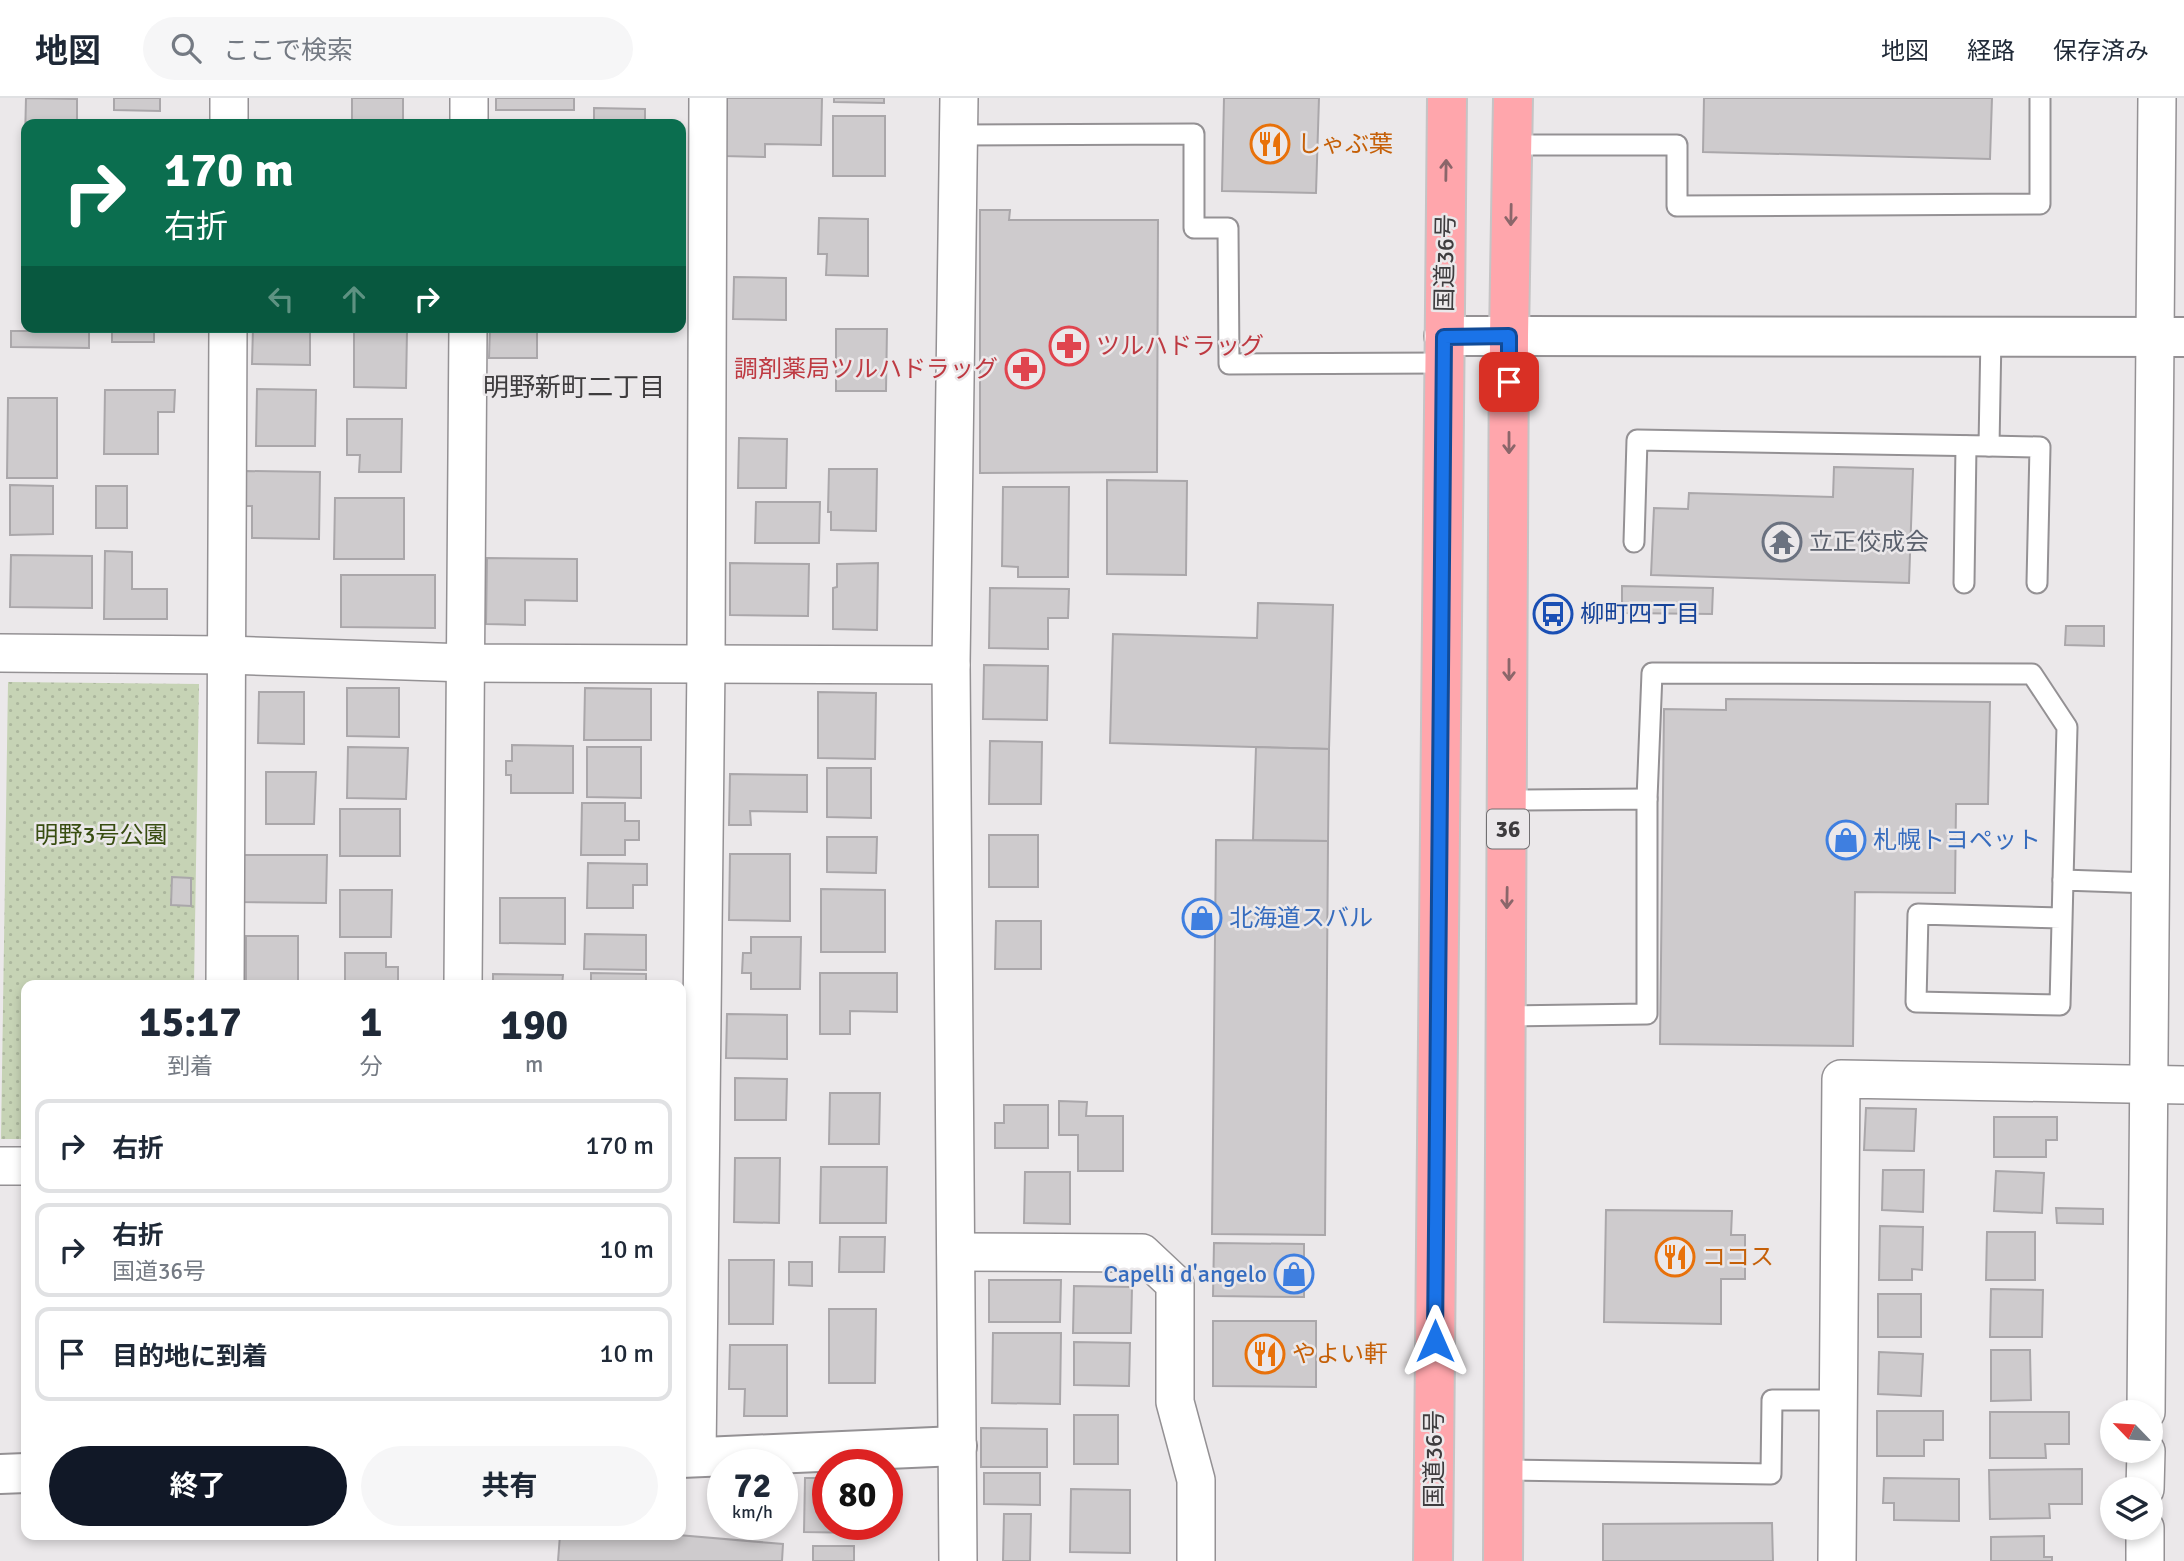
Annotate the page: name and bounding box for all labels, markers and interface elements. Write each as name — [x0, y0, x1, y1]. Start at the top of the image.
search box — [143, 17, 633, 80]
icon: search — [167, 29, 205, 67]
text: 地図 — [35, 31, 101, 72]
text: ここで検索 — [223, 35, 353, 67]
text: 地図 — [1881, 36, 1929, 66]
text: 経路 — [1967, 36, 2015, 66]
text: 保存済み — [2053, 36, 2149, 66]
restaurant icon: しゃぶ葉 — [1249, 123, 1291, 165]
place label: しゃぶ葉 — [1297, 129, 1393, 159]
text: 170 m — [164, 140, 294, 200]
icon: right — [49, 147, 140, 238]
one-way arrow — [1439, 159, 1453, 182]
one-way arrow — [1504, 203, 1518, 226]
text: 右折 — [164, 207, 228, 246]
street label: 国道36号 — [1429, 214, 1461, 312]
icon: left — [262, 280, 300, 318]
icon: ahead — [335, 280, 373, 318]
icon: right — [408, 280, 446, 318]
pharmacy icon: ツルハドラッグ — [1048, 325, 1090, 367]
place label: ツルハドラッグ — [1096, 331, 1264, 361]
pharmacy icon: 調剤薬局ツルハドラッグ — [1004, 348, 1046, 390]
pin — [1479, 352, 1539, 412]
place label: 調剤薬局ツルハドラッグ — [734, 354, 998, 384]
icon: arrive — [1490, 363, 1528, 401]
district label: 明野新町二丁目 — [483, 372, 665, 404]
one-way arrow — [1502, 431, 1516, 454]
temple icon: 立正佼成会 — [1761, 521, 1803, 563]
place label: 立正佼成会 — [1809, 527, 1929, 557]
bus stop icon: 柳町四丁目 — [1532, 593, 1574, 635]
place label: 柳町四丁目 — [1580, 599, 1700, 629]
one-way arrow — [1502, 658, 1516, 681]
road number: 36 — [1487, 810, 1529, 848]
shop icon: 札幌トヨペット — [1825, 819, 1867, 861]
park label: 明野3号公園 — [35, 820, 167, 850]
place label: 札幌トヨペット — [1873, 825, 2041, 855]
one-way arrow — [1501, 886, 1514, 909]
shop icon: 北海道スバル — [1181, 897, 1223, 939]
place label: 北海道スバル — [1229, 903, 1373, 933]
text: 15:17 — [139, 997, 242, 1048]
text: 1 — [360, 997, 382, 1048]
text: 190 — [500, 1000, 568, 1051]
text: m — [525, 1050, 543, 1079]
text: 到着 — [167, 1052, 213, 1081]
text: 分 — [360, 1052, 383, 1081]
icon: right — [53, 1127, 91, 1165]
text: 170 m — [585, 1130, 654, 1162]
text: 右折 — [112, 1133, 164, 1165]
text: 右折 — [112, 1220, 164, 1252]
icon: right — [53, 1231, 91, 1269]
text: 10 m — [599, 1234, 654, 1266]
restaurant icon: ココス — [1654, 1236, 1696, 1278]
place label: ココス — [1702, 1242, 1774, 1272]
shop icon: Capelli d'angelo — [1273, 1253, 1315, 1295]
text: 国道36号 — [112, 1257, 206, 1286]
place label: Capelli d'angelo — [1103, 1259, 1267, 1289]
position arrow — [1398, 1304, 1472, 1378]
restaurant icon: やよい軒 — [1244, 1333, 1286, 1375]
icon: arrive — [53, 1335, 91, 1373]
text: 10 m — [599, 1338, 654, 1370]
place label: やよい軒 — [1292, 1339, 1388, 1369]
text: 目的地に到着 — [112, 1341, 268, 1373]
north arrow — [2100, 1400, 2163, 1463]
map controls — [2100, 1400, 2163, 1540]
street label: 国道36号 — [1419, 1410, 1449, 1508]
button: 終了 — [49, 1446, 347, 1526]
button: 共有 — [361, 1446, 658, 1526]
speed limit sign: 80 — [812, 1449, 903, 1540]
text: 72 — [734, 1464, 771, 1507]
button: layers — [2100, 1477, 2163, 1540]
text: km/h — [732, 1501, 773, 1523]

